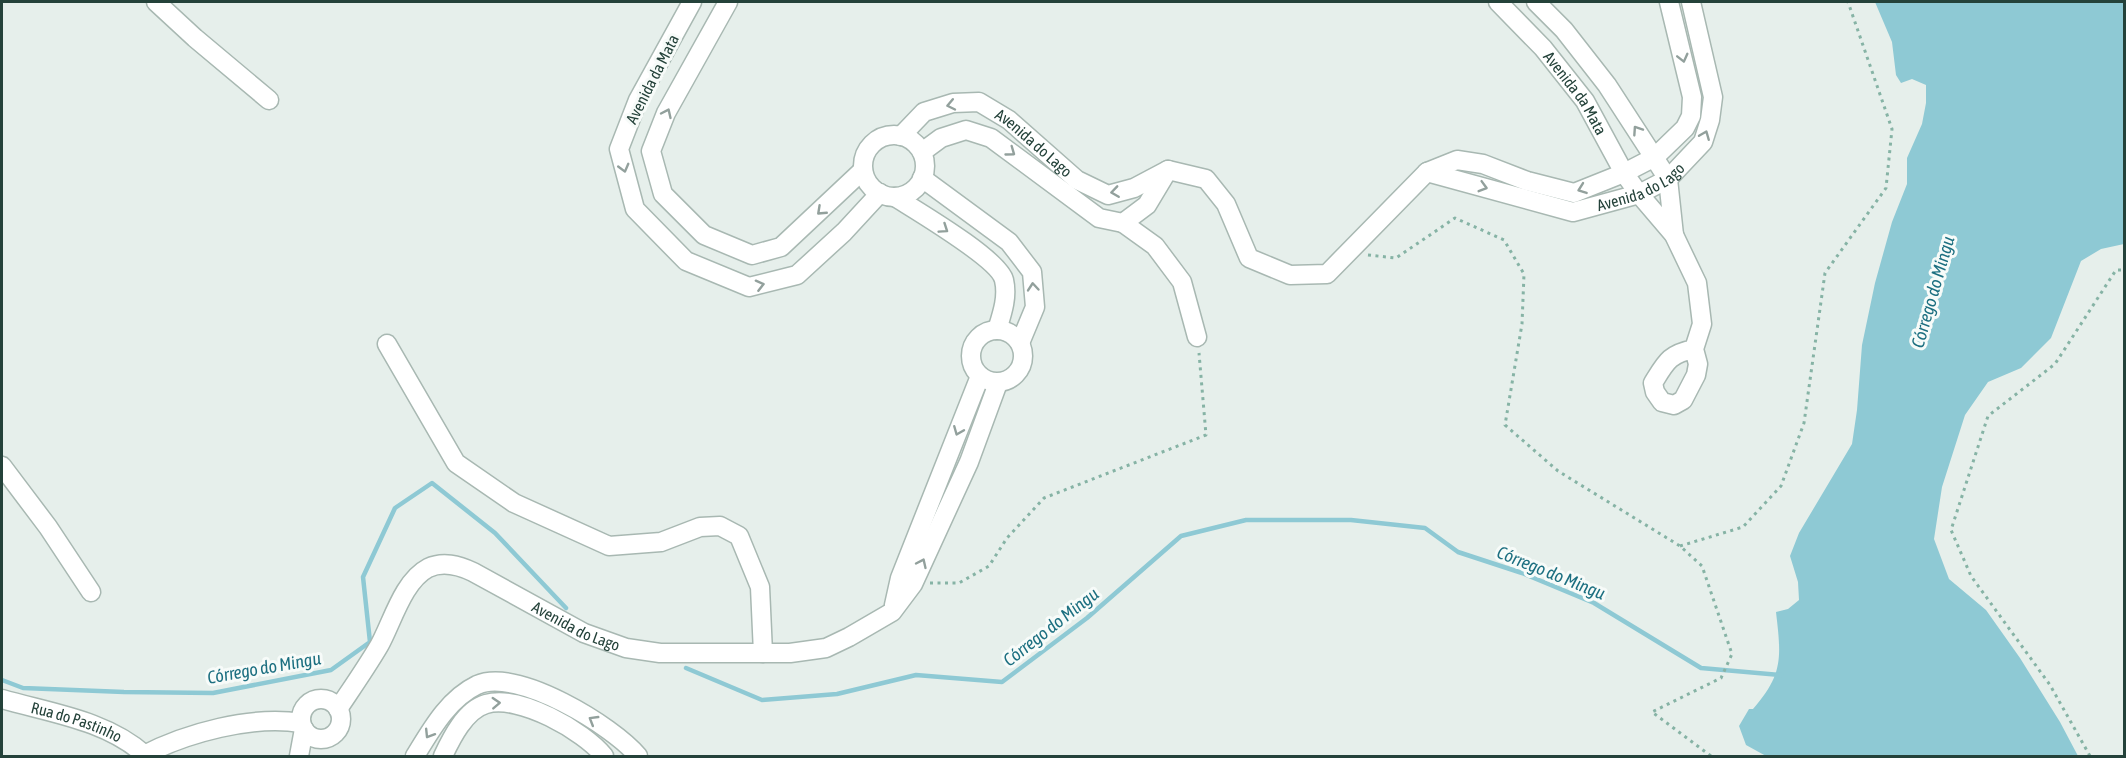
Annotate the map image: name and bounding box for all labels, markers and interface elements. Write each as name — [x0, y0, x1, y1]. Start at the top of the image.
street label: Avenida da Mata — [622, 31, 682, 127]
street label: Avenida da Mata — [1540, 48, 1610, 138]
one-way arrow — [1676, 53, 1689, 63]
one-way arrow — [946, 97, 956, 110]
street label: Avenida do Lago — [992, 105, 1076, 180]
one-way arrow — [660, 109, 672, 120]
one-way arrow — [1633, 125, 1644, 136]
one-way arrow — [1698, 130, 1710, 141]
one-way arrow — [1004, 145, 1015, 156]
street label: Avenida do Lago — [1595, 159, 1688, 214]
one-way arrow — [617, 162, 629, 173]
one-way arrow — [1477, 180, 1488, 192]
one-way arrow — [1578, 182, 1588, 195]
one-way arrow — [1110, 185, 1120, 197]
one-way arrow — [817, 204, 827, 215]
one-way arrow — [937, 222, 948, 233]
water label: Córrego do Mingu — [1907, 233, 1959, 350]
one-way arrow — [755, 279, 765, 292]
one-way arrow — [1027, 283, 1040, 292]
one-way arrow — [953, 424, 965, 435]
water label: Córrego do Mingu — [1494, 541, 1609, 604]
one-way arrow — [915, 558, 927, 569]
water label: Córrego do Mingu — [999, 583, 1103, 670]
street label: Avenida do Lago — [529, 597, 622, 654]
water label: Córrego do Mingu — [205, 647, 323, 688]
one-way arrow — [491, 697, 500, 710]
street label: Rua do Pastinho — [29, 698, 125, 746]
one-way arrow — [589, 716, 599, 727]
one-way arrow — [425, 728, 436, 739]

